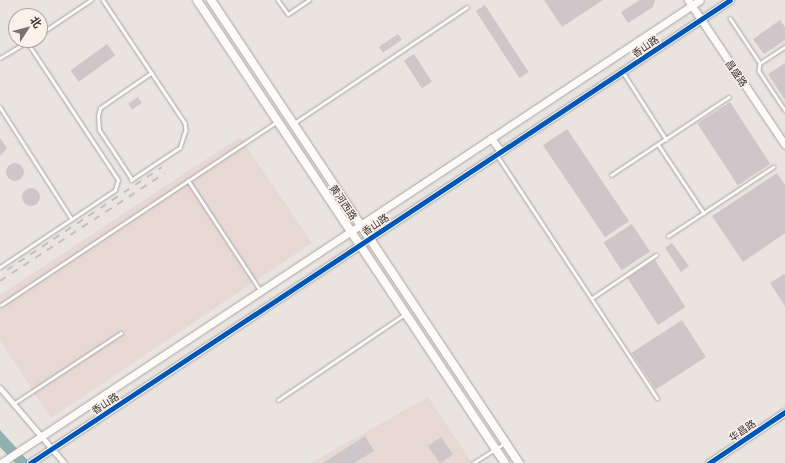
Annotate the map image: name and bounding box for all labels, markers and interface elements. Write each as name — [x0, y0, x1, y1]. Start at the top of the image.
north arrow — [8, 8, 48, 48]
text: 北 — [27, 12, 47, 31]
street label: 香山路 — [629, 33, 661, 59]
street label: 昌盛路 — [724, 57, 750, 89]
street label: 黄河西路 — [328, 182, 360, 222]
street label: 香山路 — [359, 211, 391, 237]
street label: 香山路 — [89, 390, 121, 416]
street label: 华昌路 — [726, 417, 758, 443]

